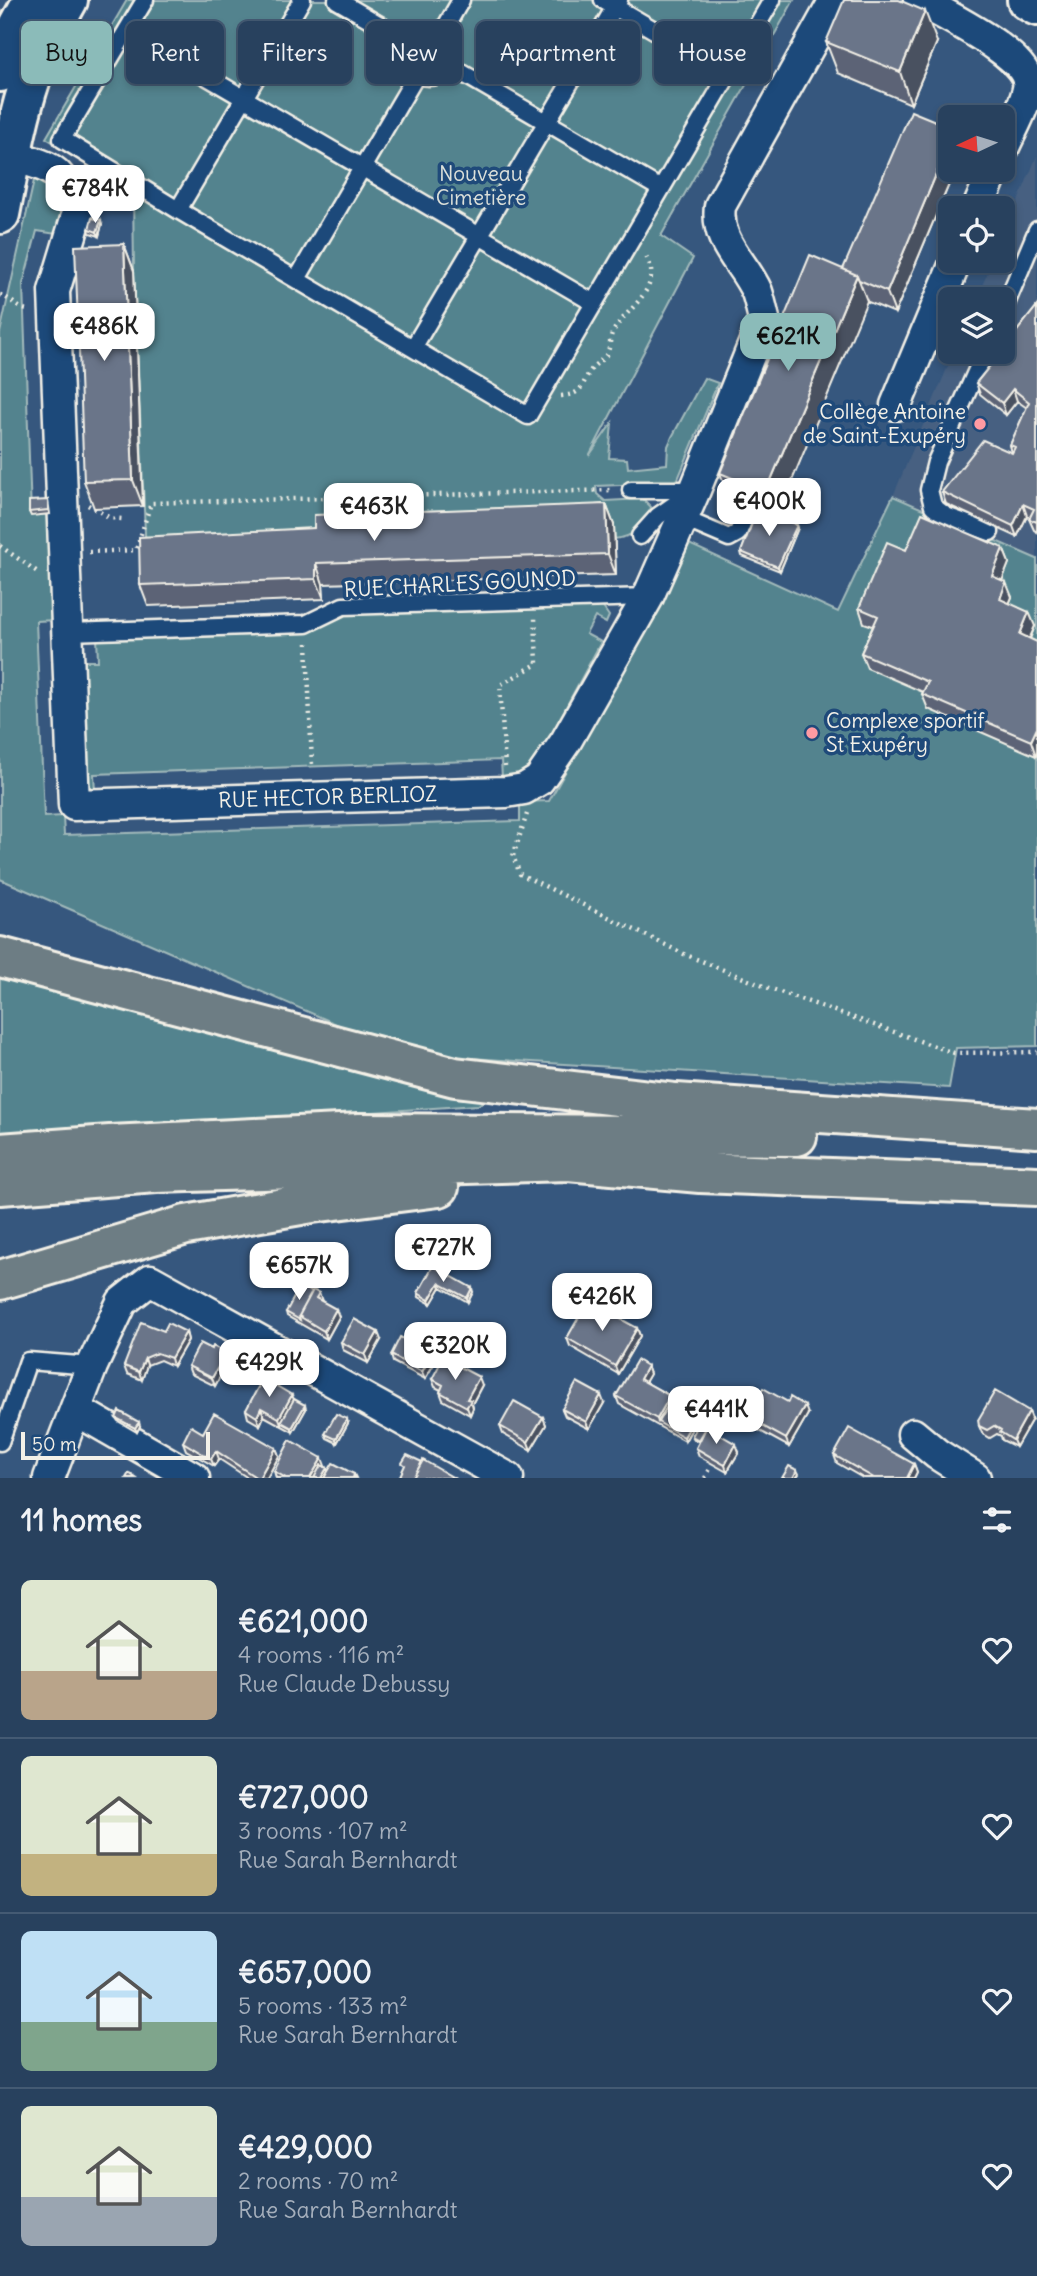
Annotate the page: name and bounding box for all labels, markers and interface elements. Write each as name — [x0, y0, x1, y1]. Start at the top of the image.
chip: Buy — [21, 21, 112, 84]
chip: Rent — [126, 21, 224, 84]
chip: Filters — [238, 21, 352, 84]
chip: New — [366, 21, 462, 84]
chip: Apartment — [476, 21, 640, 84]
chip: House — [654, 21, 771, 84]
north arrow — [938, 105, 1015, 182]
map controls — [938, 105, 1015, 364]
park label: Nouveau Cimetière — [436, 160, 526, 211]
pin: €784K — [46, 166, 144, 225]
text: €784K — [62, 173, 128, 202]
button: locate — [938, 196, 1015, 273]
button: layers — [938, 287, 1015, 364]
pin: €486K — [55, 304, 153, 363]
text: €486K — [70, 311, 138, 340]
pin: €621K — [739, 314, 837, 373]
text: €621K — [756, 321, 820, 350]
place label: Collège Antoine de Saint-Exupéry — [803, 398, 966, 449]
marker: Collège Antoine de Saint-Exupéry — [972, 416, 988, 432]
pin: €400K — [720, 478, 818, 538]
pin: €463K — [325, 484, 423, 543]
text: €400K — [733, 486, 805, 515]
text: €463K — [340, 491, 408, 520]
street label: RUE CHARLES GOUNOD — [343, 564, 577, 603]
place label: Complexe sportif St Exupéry — [826, 707, 986, 758]
marker: Complexe sportif St Exupéry — [804, 725, 820, 741]
street label: RUE HECTOR BERLIOZ — [218, 780, 437, 814]
pin: €727K — [394, 1224, 492, 1284]
text: €727K — [411, 1232, 475, 1261]
pin: €657K — [250, 1242, 348, 1302]
text: €657K — [266, 1250, 332, 1279]
pin: €426K — [553, 1274, 651, 1333]
text: €426K — [568, 1281, 636, 1310]
pin: €320K — [406, 1322, 504, 1382]
text: €320K — [420, 1330, 490, 1359]
pin: €429K — [220, 1340, 318, 1399]
text: €429K — [235, 1347, 303, 1376]
pin: €441K — [667, 1386, 765, 1446]
text: €441K — [684, 1394, 748, 1423]
scale bar — [21, 1429, 210, 1461]
text: 50 m — [32, 1432, 77, 1456]
text: 11 homes — [21, 1501, 142, 1539]
icon: filters — [978, 1501, 1016, 1539]
text: €621,000 — [238, 1602, 368, 1640]
icon: home — [77, 1608, 161, 1692]
icon: heart — [978, 1631, 1016, 1669]
text: 4 rooms · 116 m² — [238, 1640, 404, 1669]
text: Rue Claude Debussy — [238, 1669, 450, 1698]
text: €727,000 — [238, 1778, 369, 1816]
icon: home — [77, 1784, 161, 1868]
icon: heart — [978, 1807, 1016, 1845]
text: 3 rooms · 107 m² — [238, 1816, 408, 1845]
text: Rue Sarah Bernhardt — [238, 1845, 458, 1874]
text: €657,000 — [238, 1953, 372, 1991]
icon: home — [77, 1959, 161, 2043]
icon: heart — [978, 1982, 1016, 2020]
text: 5 rooms · 133 m² — [238, 1991, 408, 2020]
text: Rue Sarah Bernhardt — [238, 2020, 458, 2049]
text: €429,000 — [238, 2128, 373, 2166]
icon: home — [77, 2134, 161, 2218]
icon: heart — [978, 2157, 1016, 2195]
text: 2 rooms · 70 m² — [238, 2166, 398, 2195]
text: Rue Sarah Bernhardt — [238, 2195, 458, 2224]

